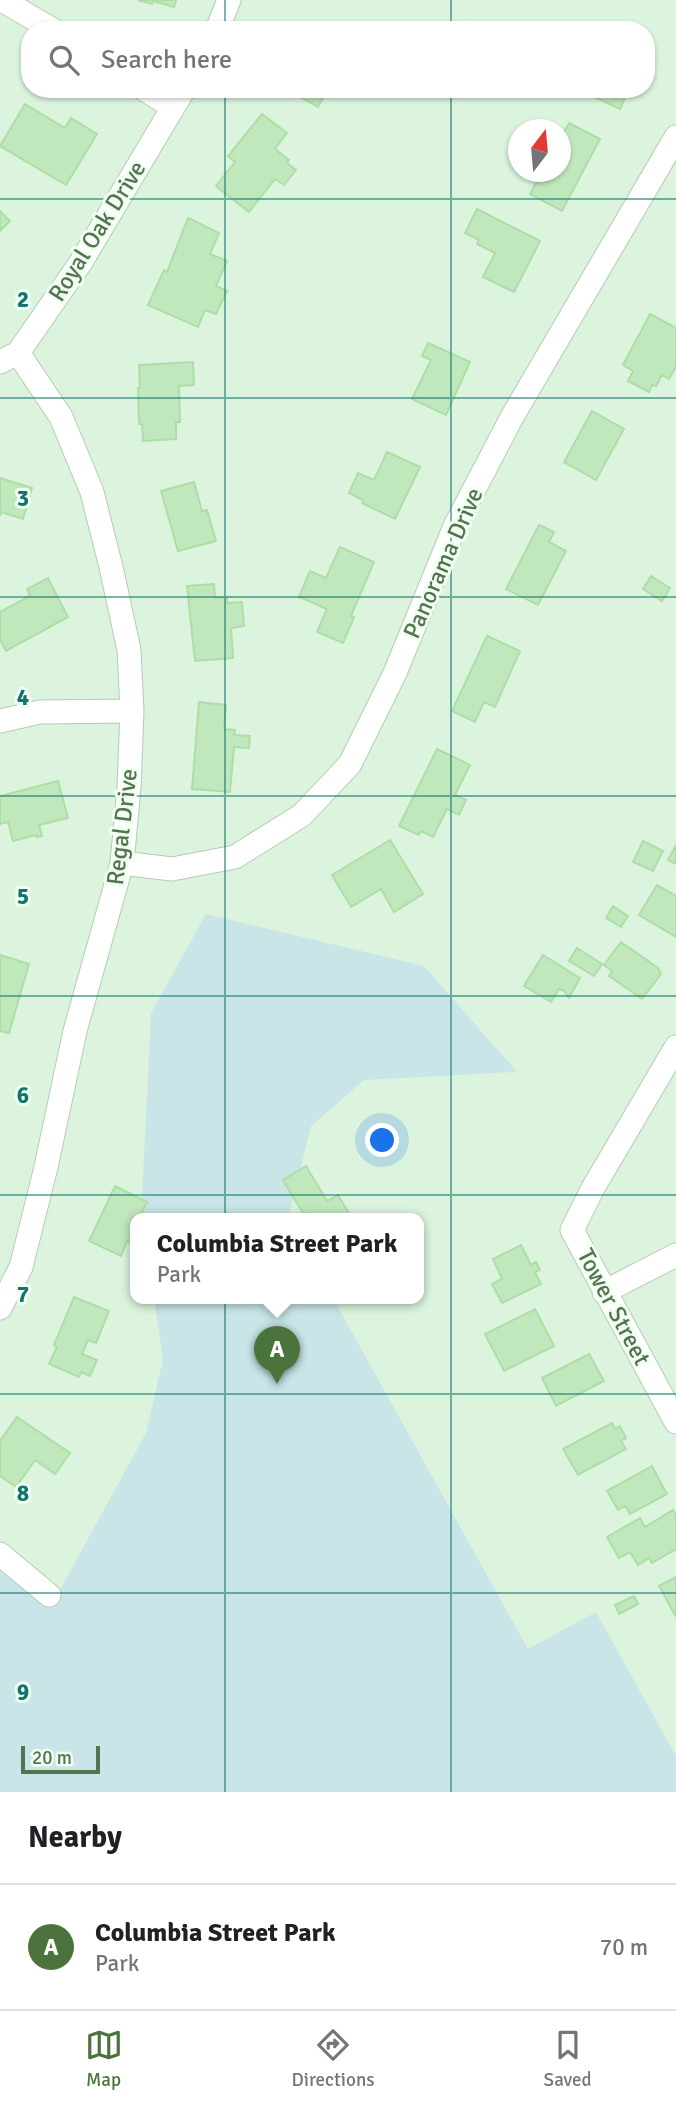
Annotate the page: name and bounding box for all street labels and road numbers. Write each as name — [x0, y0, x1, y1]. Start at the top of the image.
street label: Royal Oak Drive — [42, 155, 152, 307]
street label: Panorama Drive — [396, 483, 490, 643]
street label: Regal Drive — [100, 767, 144, 887]
street label: Tower Street — [571, 1244, 657, 1370]

